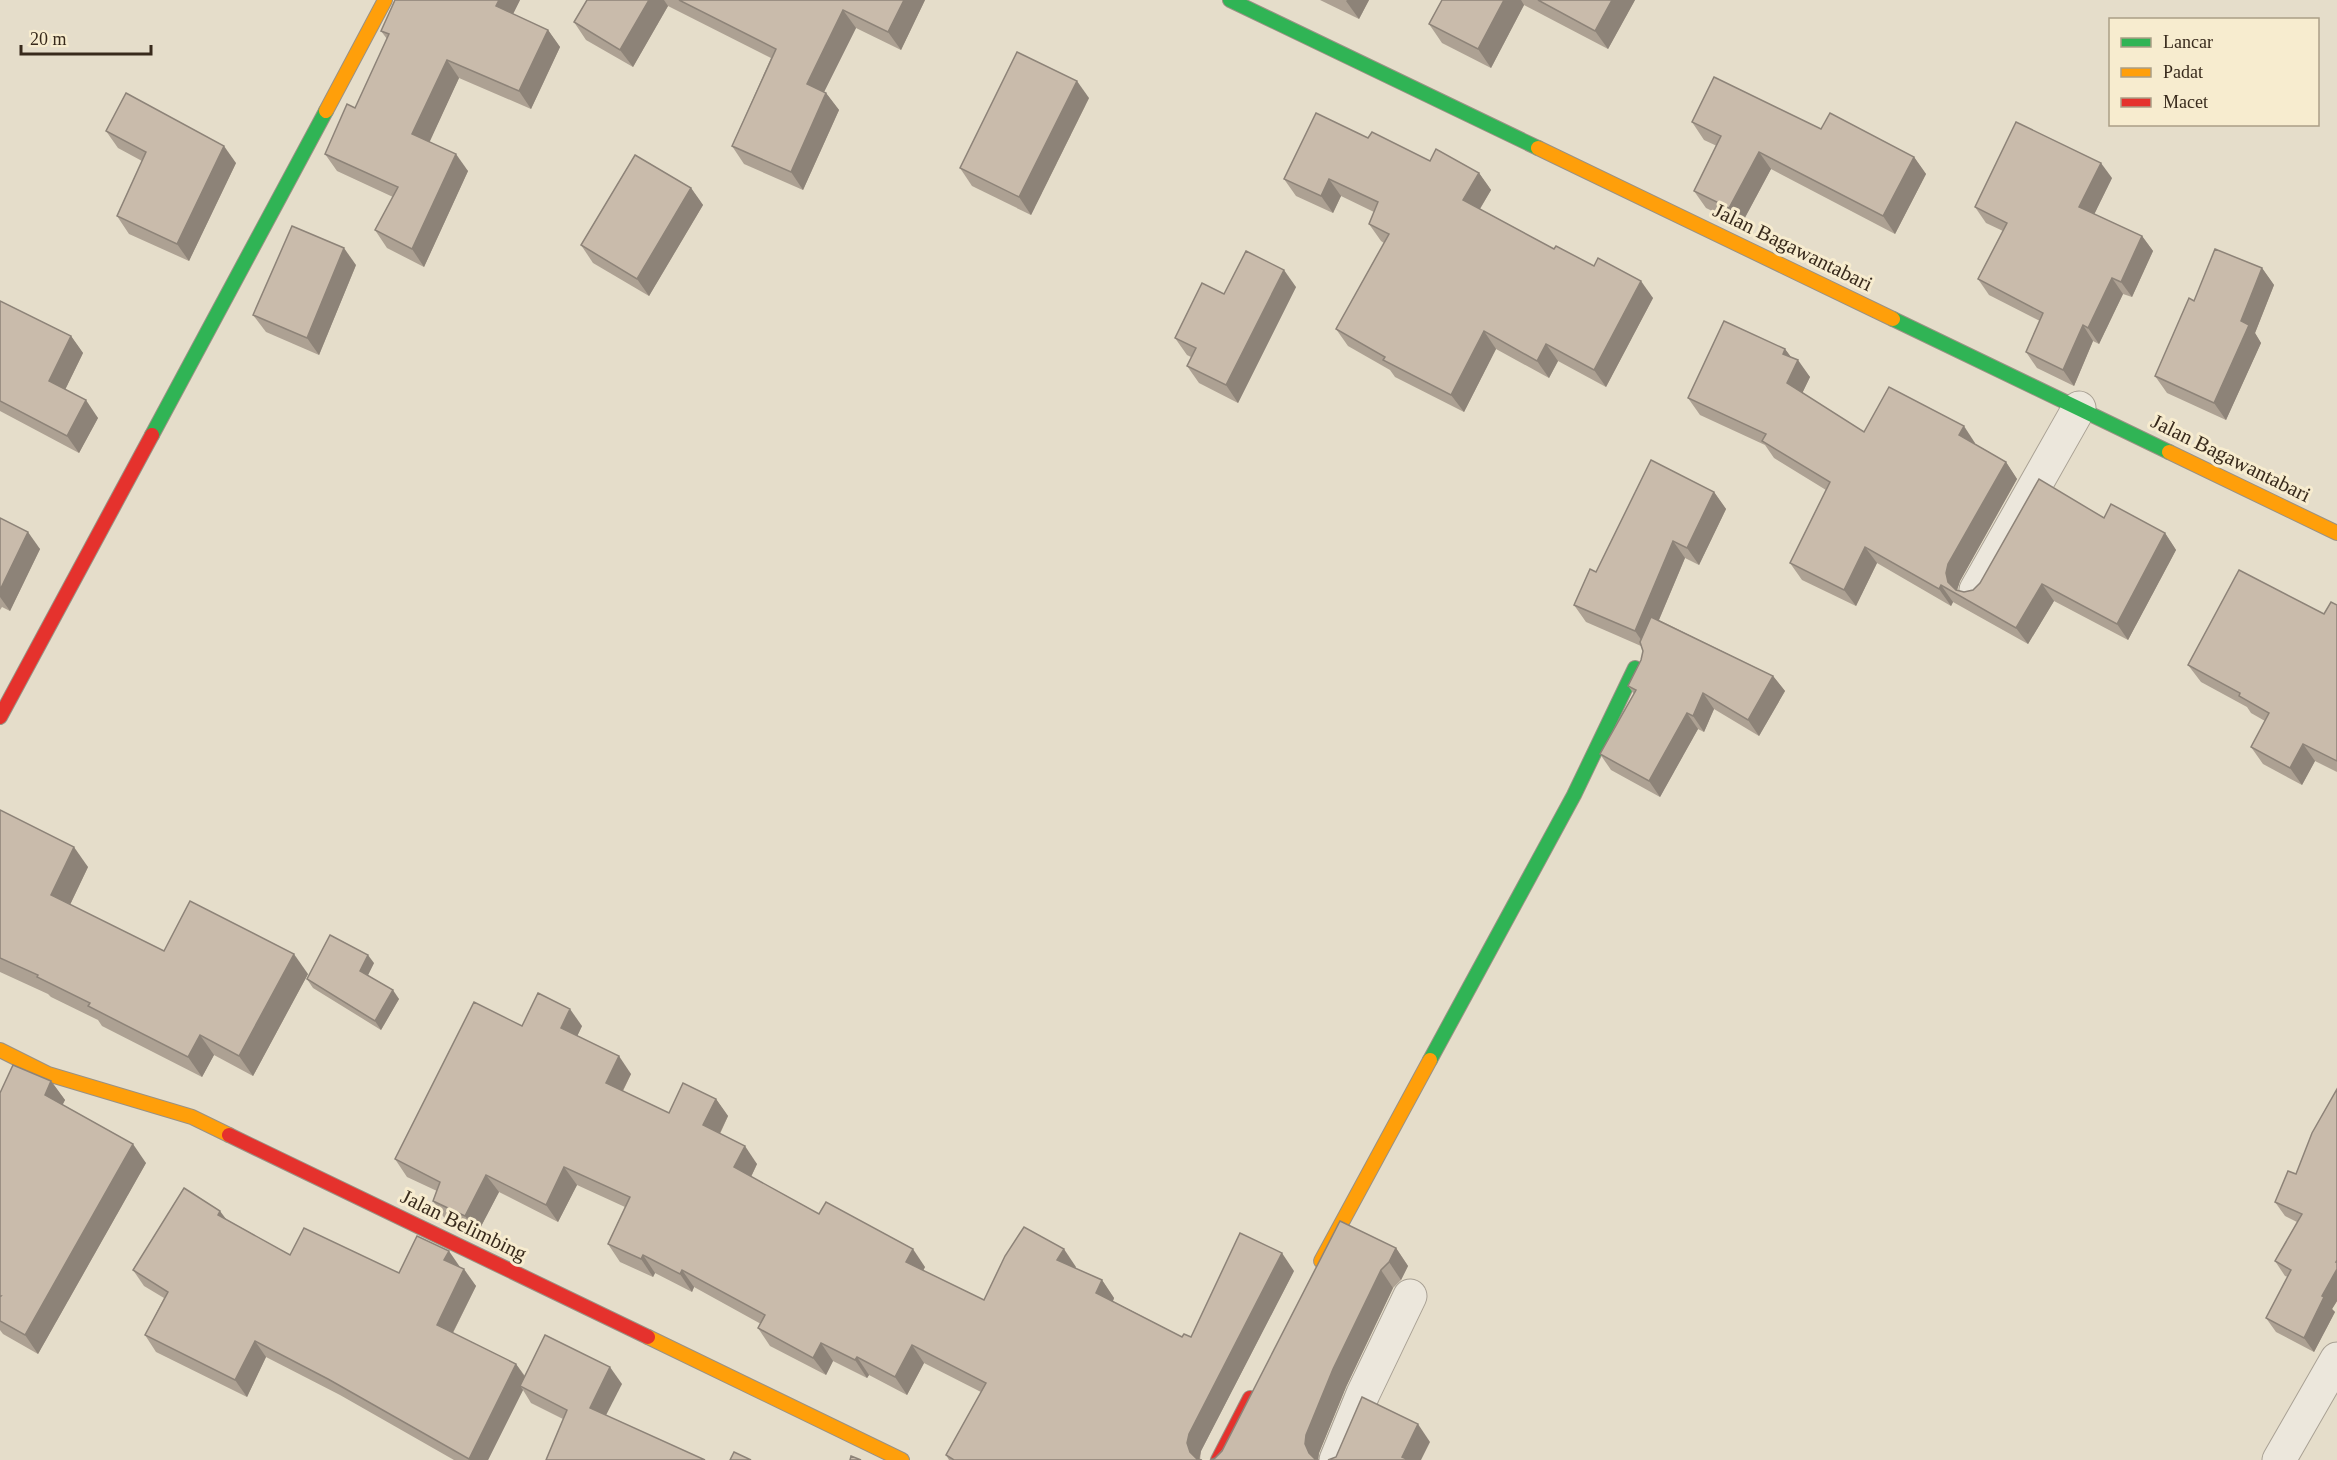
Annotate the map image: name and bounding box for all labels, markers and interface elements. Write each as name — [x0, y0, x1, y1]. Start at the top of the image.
scale bar — [21, 18, 152, 56]
legend — [2109, 18, 2319, 126]
text: 20 m — [30, 29, 67, 49]
text: Lancar — [2163, 32, 2213, 52]
text: Padat — [2163, 62, 2203, 82]
text: Macet — [2163, 92, 2208, 112]
street label: Jalan Bagawantabari — [1709, 198, 1877, 296]
street label: Jalan Bagawantabari — [2147, 409, 2315, 507]
street label: Jalan Belimbing — [397, 1184, 531, 1266]

